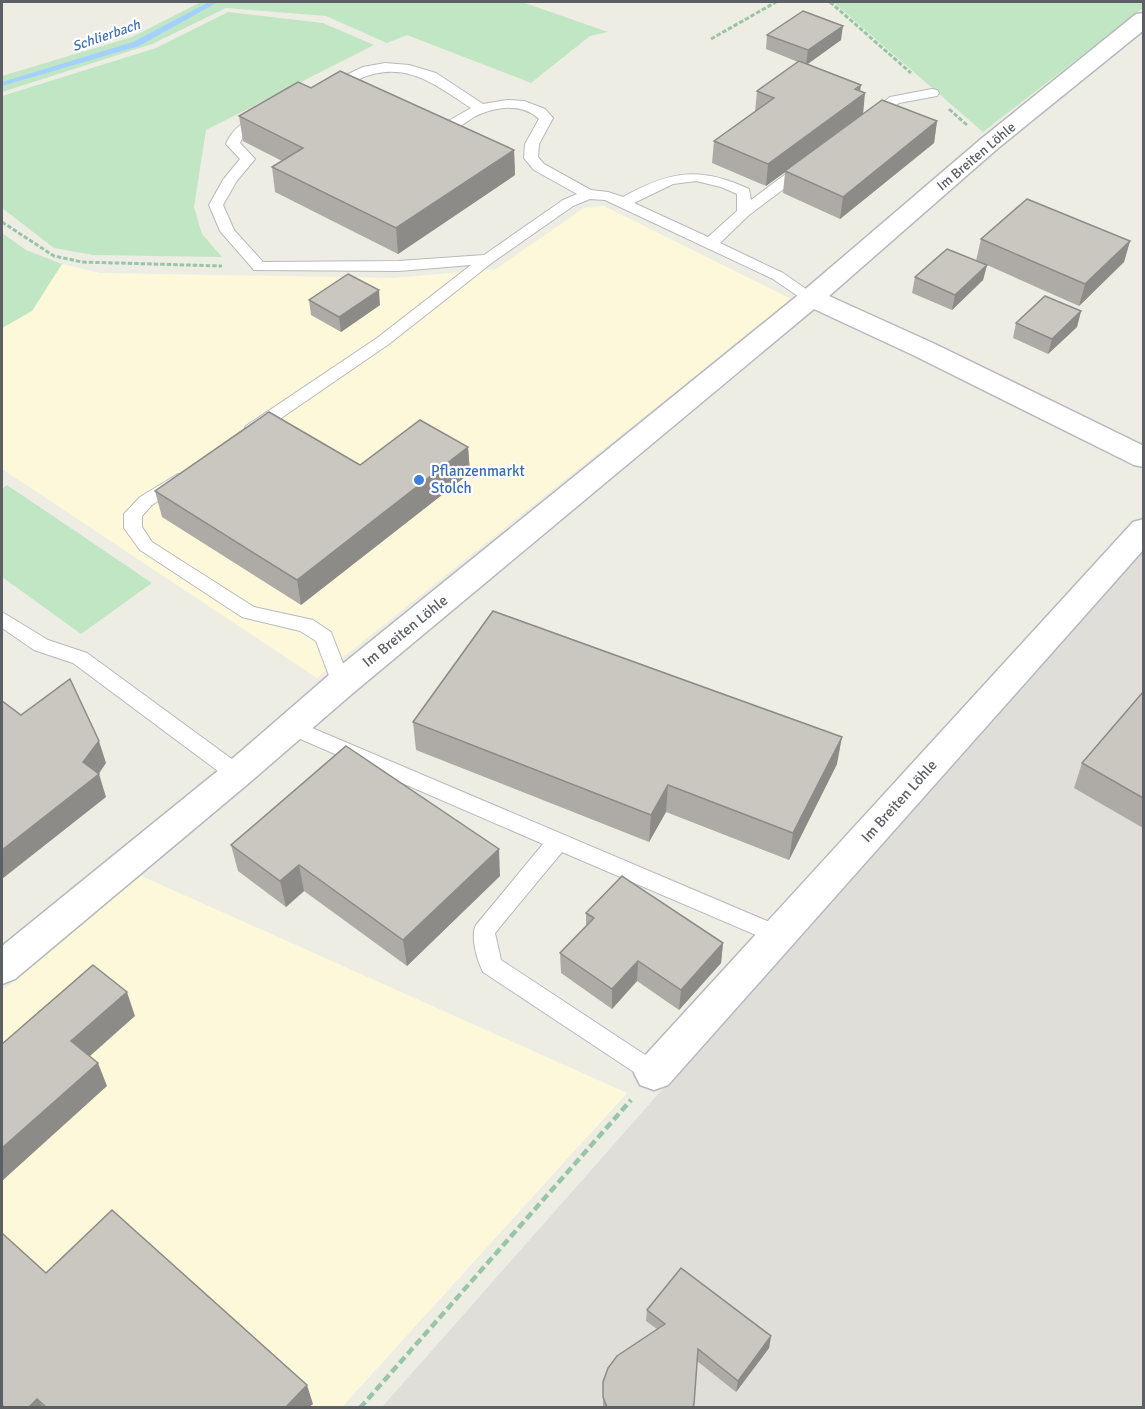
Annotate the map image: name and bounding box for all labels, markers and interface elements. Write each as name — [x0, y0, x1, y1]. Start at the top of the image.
water label: Schlierbach — [70, 16, 143, 55]
street label: Im Breiten Löhle — [933, 119, 1019, 194]
place label: Pflanzenmarkt Stolch — [431, 462, 525, 497]
marker: Pflanzenmarkt Stolch — [412, 473, 426, 487]
street label: Im Breiten Löhle — [359, 591, 451, 671]
street label: Im Breiten Löhle — [857, 756, 941, 846]

